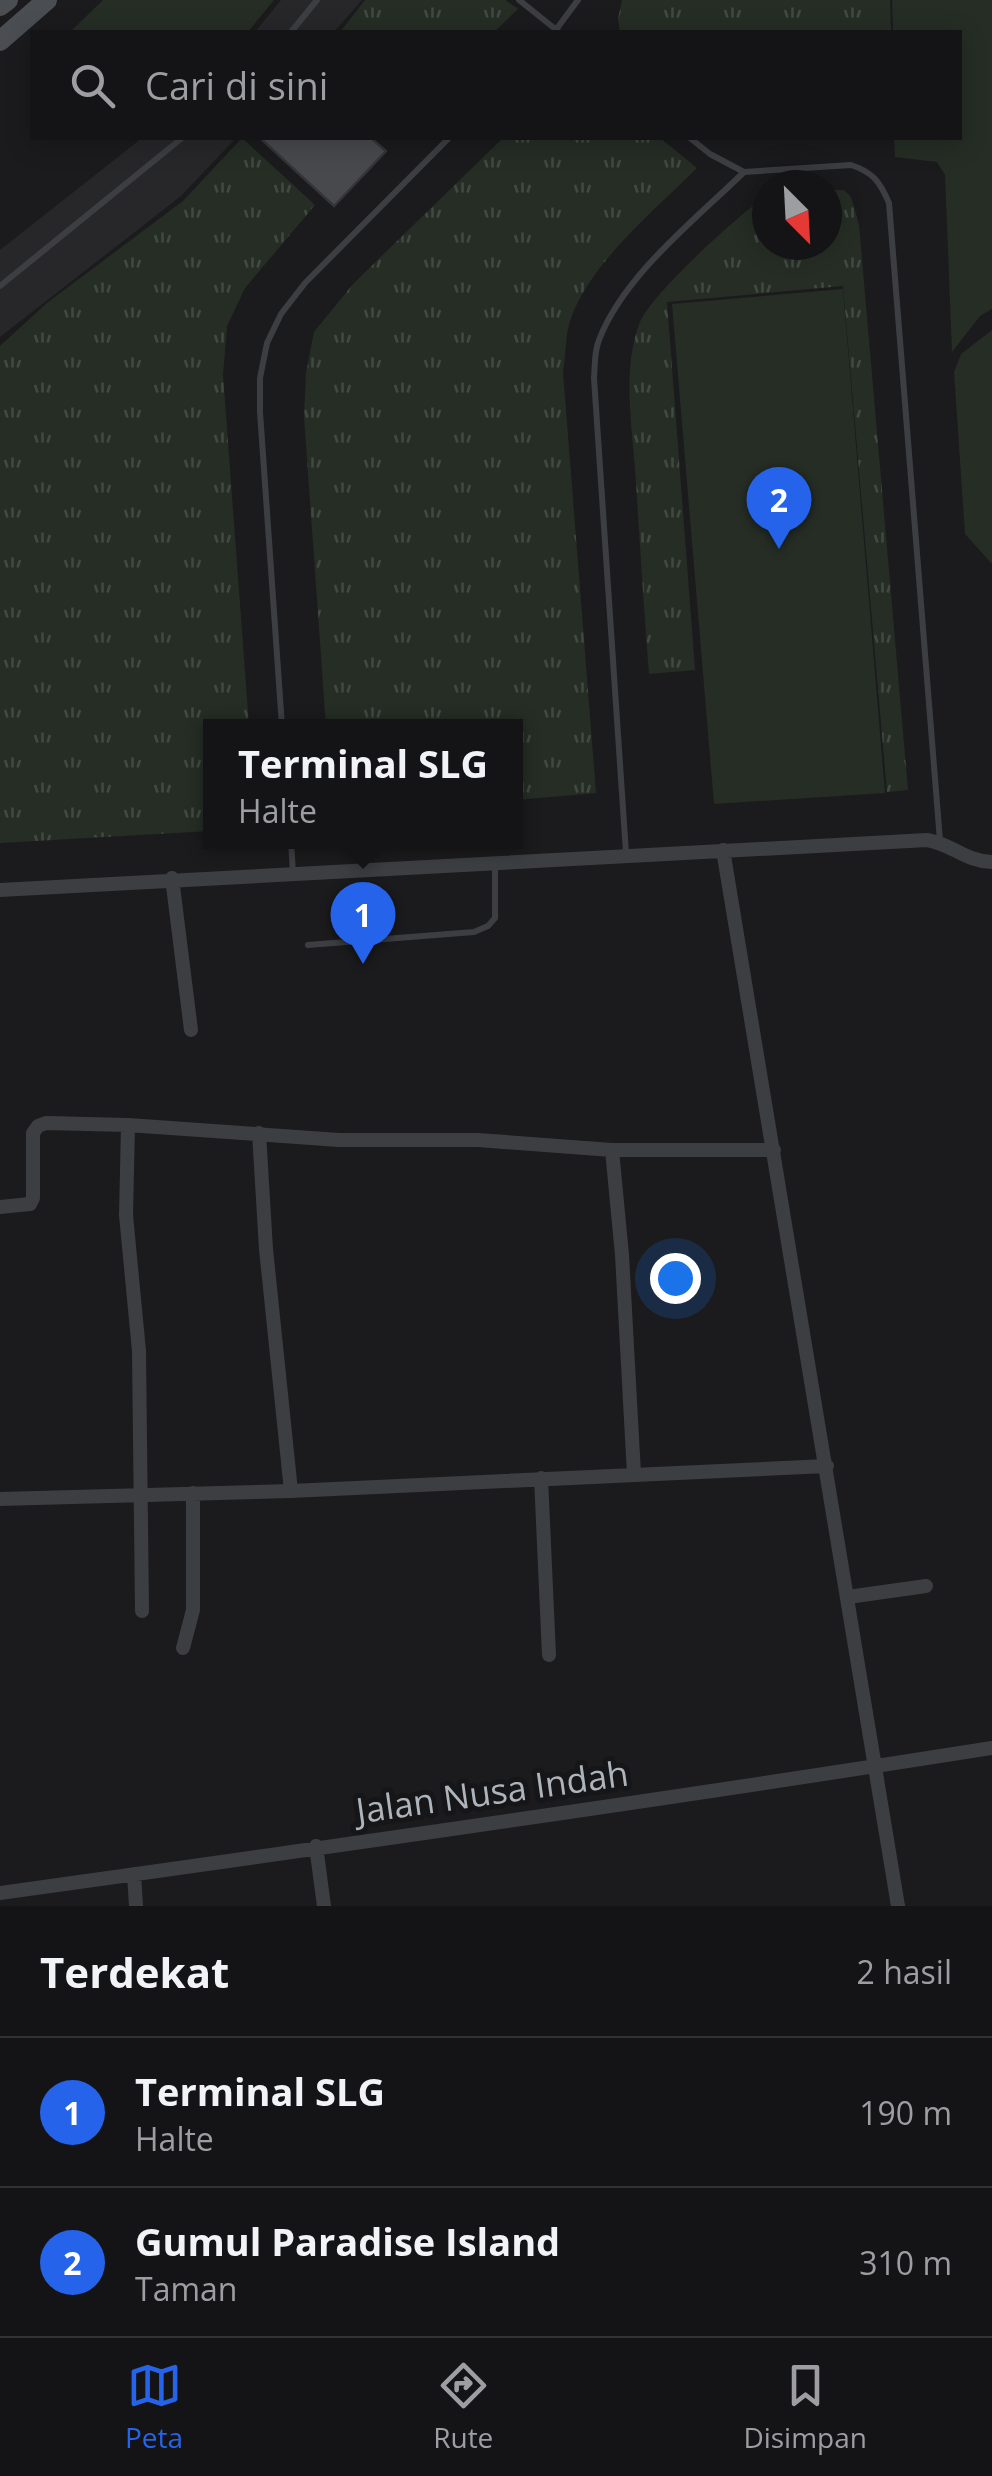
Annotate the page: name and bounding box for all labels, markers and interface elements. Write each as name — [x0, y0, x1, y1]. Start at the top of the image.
search box — [30, 30, 962, 140]
icon: search — [65, 58, 120, 113]
text: Cari di sini — [145, 59, 328, 111]
north arrow — [752, 170, 842, 260]
pin: 2 — [746, 466, 812, 549]
popup — [203, 719, 523, 849]
text: Terminal SLG — [238, 737, 488, 789]
text: Halte — [238, 789, 317, 832]
pin: 1 — [330, 882, 396, 964]
your location — [650, 1253, 701, 1304]
street label: Jalan Nusa Indah — [350, 1749, 631, 1834]
text: Terdekat — [40, 1943, 229, 2000]
text: 2 hasil — [857, 1950, 952, 1993]
text: Terminal SLG — [135, 2065, 385, 2117]
text: 1 — [63, 2091, 82, 2134]
text: 190 m — [859, 2091, 952, 2134]
text: Halte — [135, 2117, 214, 2160]
text: Gumul Paradise Island — [135, 2215, 560, 2267]
text: 2 — [63, 2241, 82, 2284]
text: 310 m — [859, 2241, 952, 2284]
text: Taman — [135, 2267, 237, 2310]
tab: Peta — [125, 2358, 183, 2456]
tab: Rute — [433, 2358, 493, 2456]
tab: Disimpan — [743, 2358, 867, 2456]

